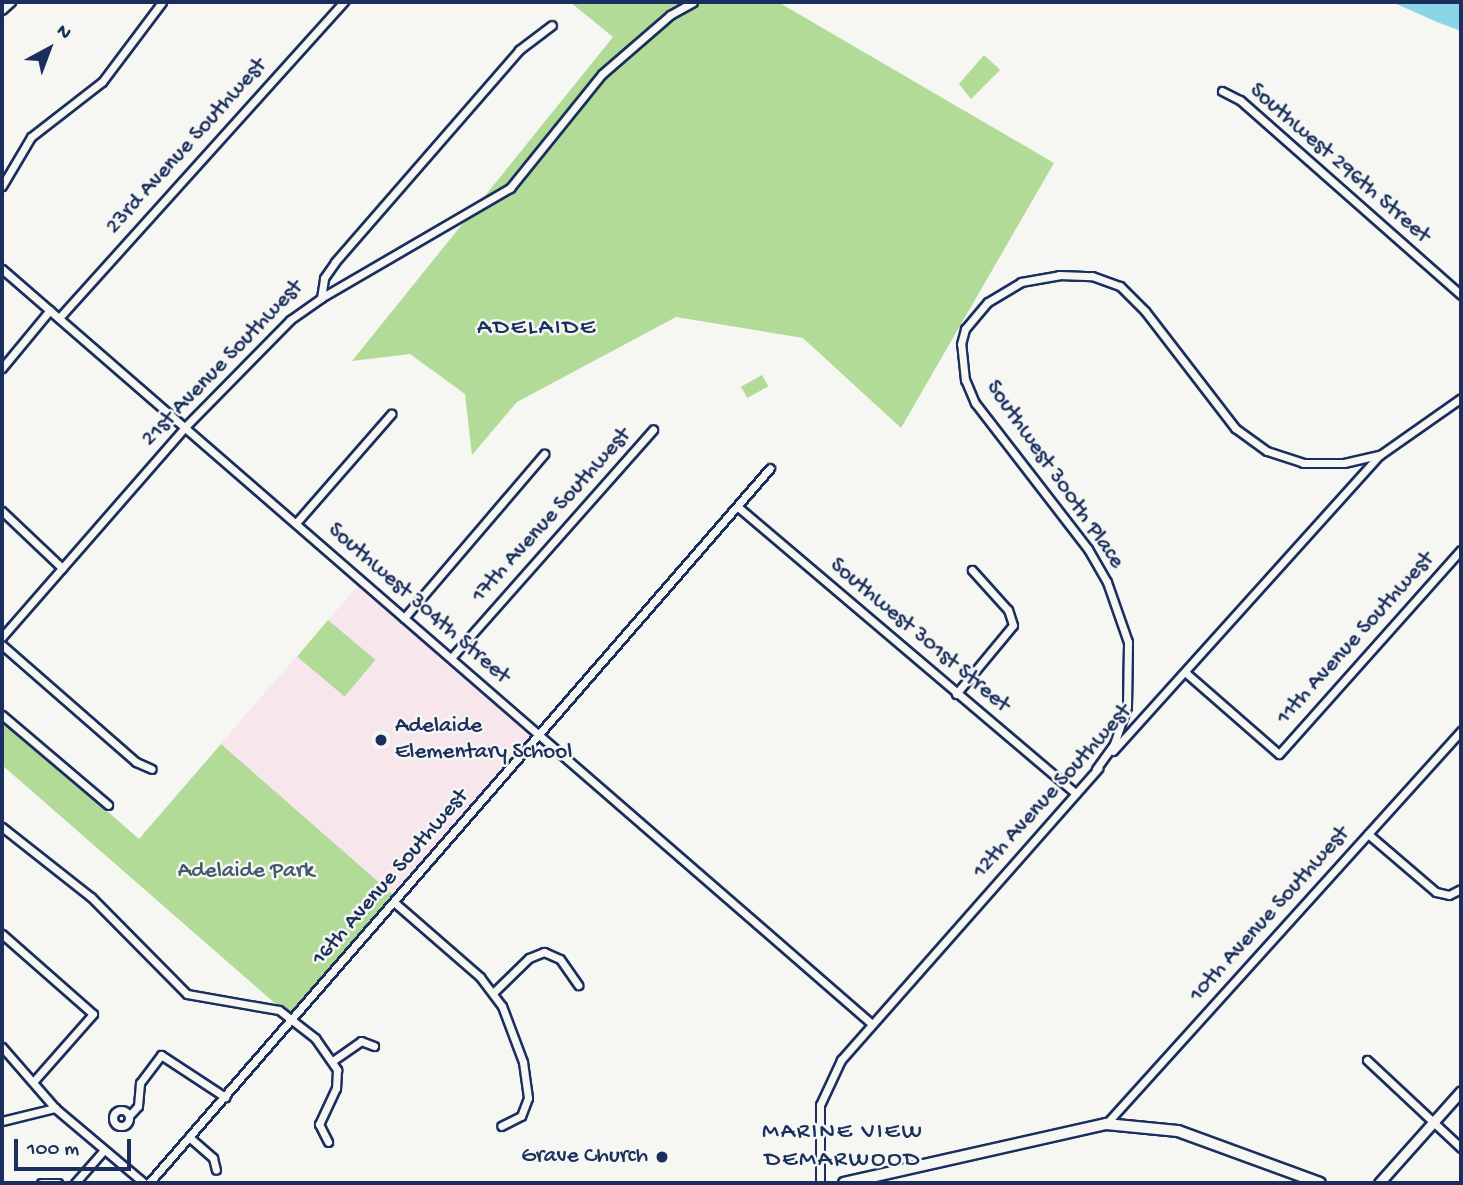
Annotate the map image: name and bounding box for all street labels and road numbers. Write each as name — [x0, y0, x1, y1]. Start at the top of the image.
street label: 23rd Avenue Southwest — [101, 53, 273, 241]
street label: Southwest 296th Street — [1243, 78, 1435, 250]
street label: 21st Avenue Southwest — [136, 275, 310, 453]
street label: Southwest 300th Place — [979, 376, 1129, 574]
street label: 17th Avenue Southwest — [466, 423, 638, 609]
street label: Southwest 304th Street — [321, 517, 515, 691]
street label: 11th Avenue Southwest — [1271, 547, 1441, 731]
street label: Southwest 301st Street — [823, 552, 1015, 720]
street label: 12th Avenue Southwest — [967, 699, 1139, 885]
street label: 16th Avenue Southwest — [307, 784, 475, 972]
street label: 10th Avenue Southwest — [1184, 821, 1356, 1009]

